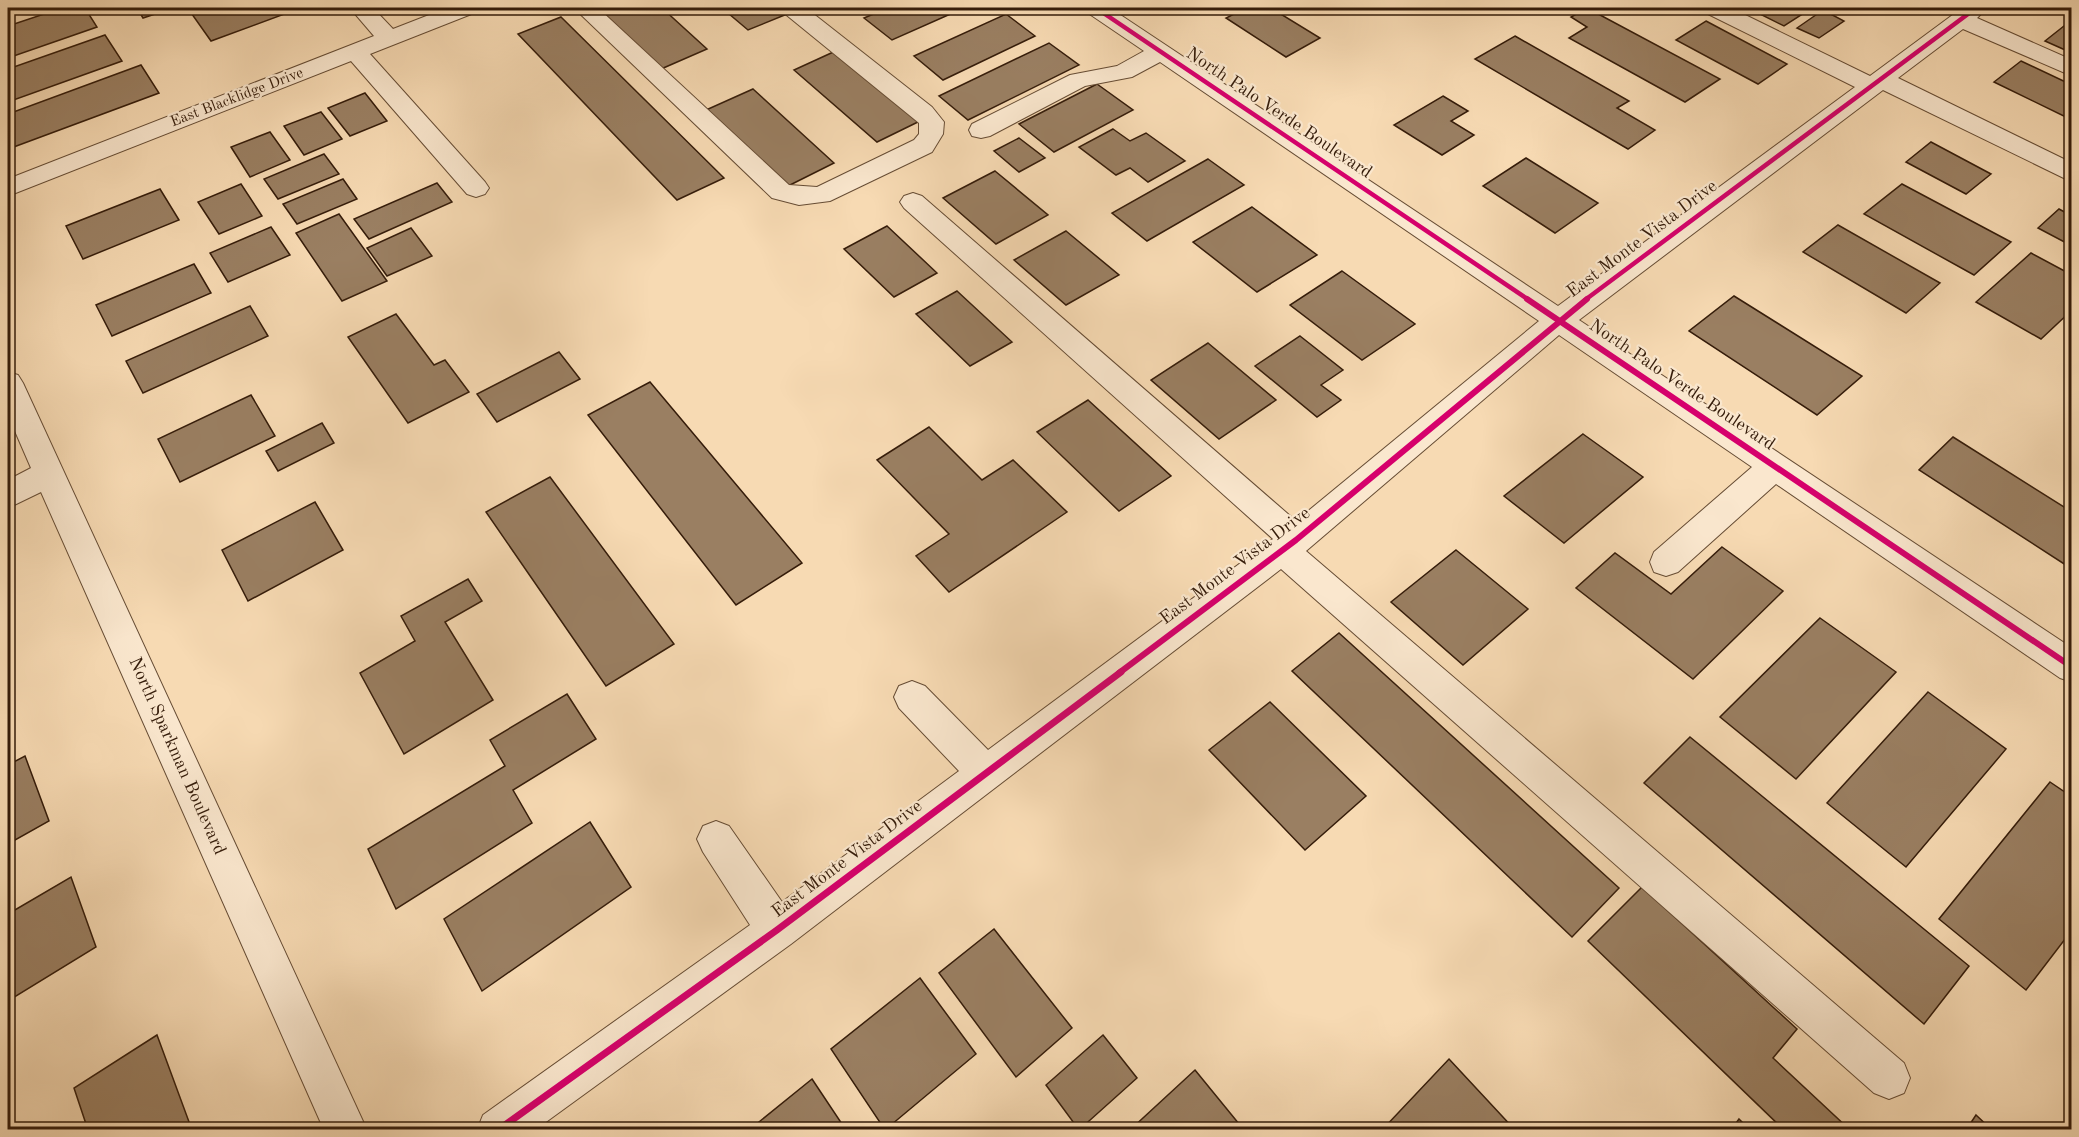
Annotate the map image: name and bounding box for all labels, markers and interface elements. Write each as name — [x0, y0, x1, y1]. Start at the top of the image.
street label: North Palo Verde Boulevard — [1183, 44, 1375, 182]
street label: East Blacklidge Drive — [168, 66, 306, 130]
street label: East Monte Vista Drive — [1563, 177, 1721, 301]
street label: North Palo Verde Boulevard — [1586, 316, 1778, 454]
street label: East Monte Vista Drive — [1156, 504, 1314, 628]
street label: North Sparkman Boulevard — [125, 655, 229, 857]
street label: East Monte Vista Drive — [768, 797, 926, 921]

